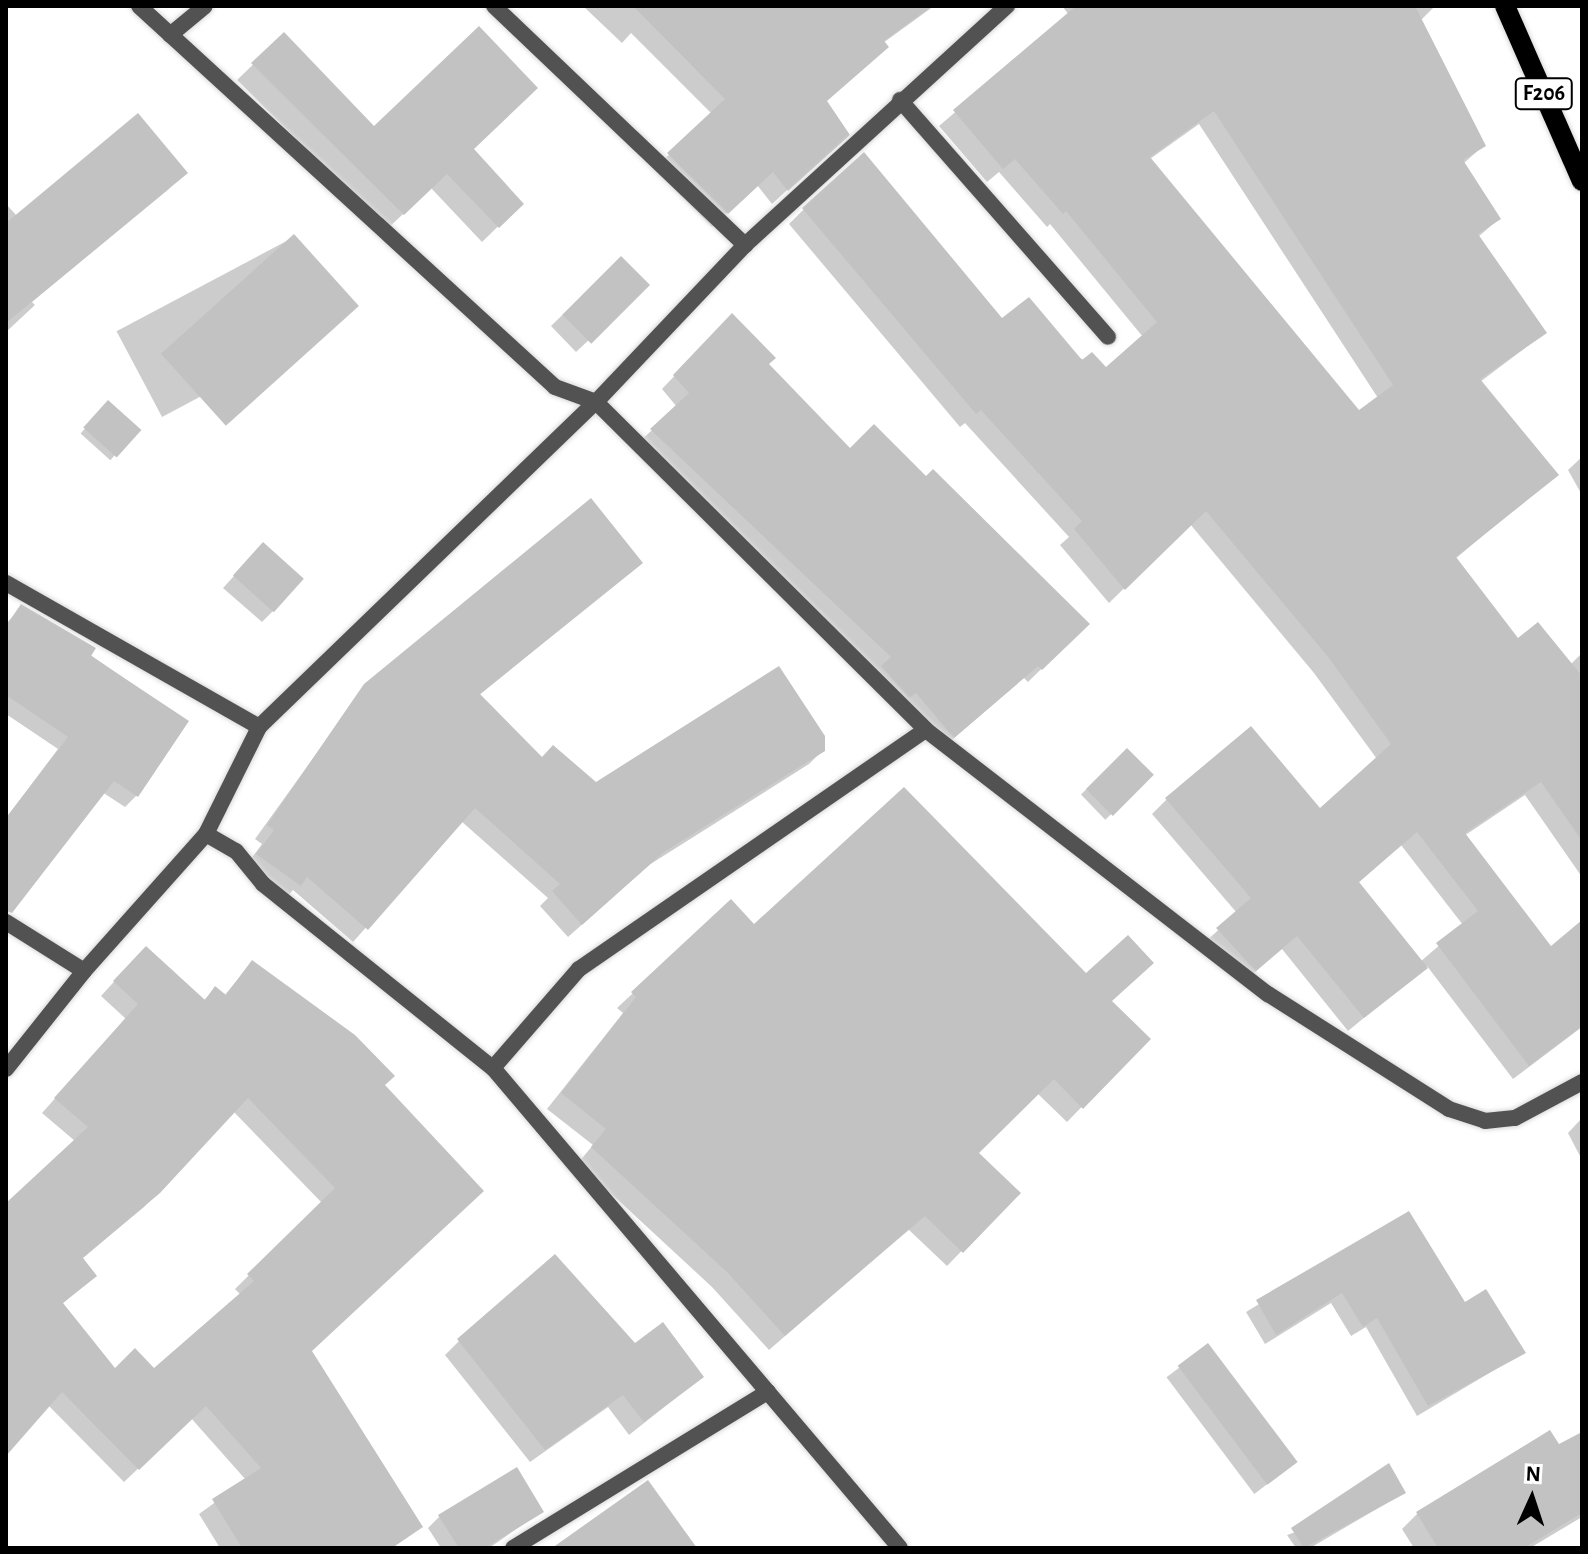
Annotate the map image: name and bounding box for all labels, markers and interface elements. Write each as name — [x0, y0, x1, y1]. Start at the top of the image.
road number: F206 — [1514, 76, 1574, 112]
north arrow — [1492, 1458, 1572, 1538]
text: N — [1525, 1463, 1541, 1485]

